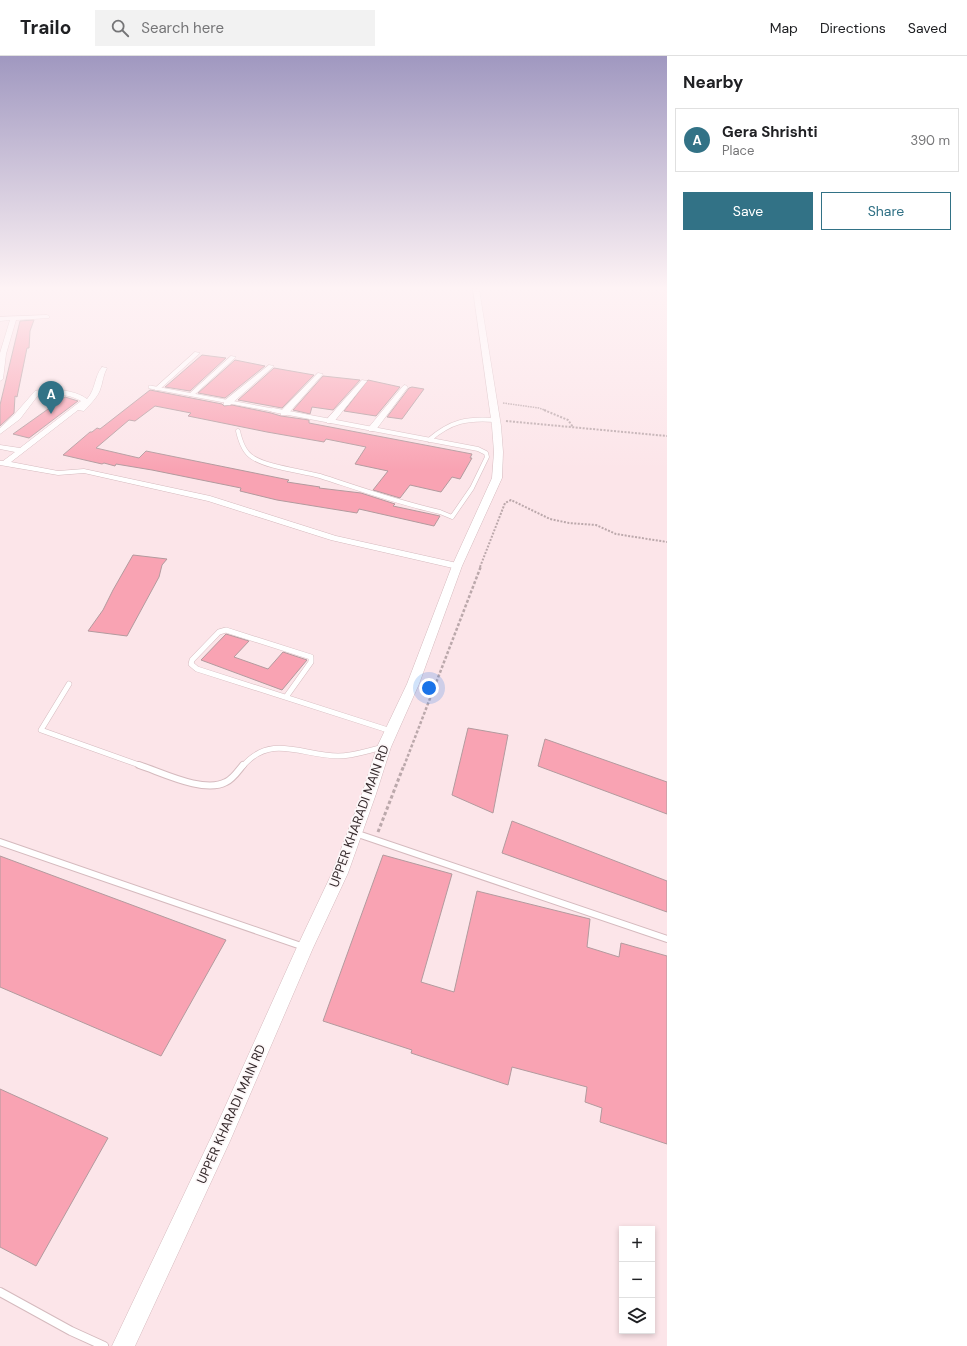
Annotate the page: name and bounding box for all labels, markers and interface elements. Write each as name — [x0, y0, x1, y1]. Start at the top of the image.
search box — [95, 10, 375, 46]
text: Trailo — [20, 15, 71, 40]
icon: search — [109, 17, 131, 39]
text: Search here — [141, 18, 224, 38]
text: Map — [770, 19, 798, 37]
text: Directions — [820, 19, 886, 37]
text: Saved — [908, 19, 947, 37]
text: Nearby — [683, 71, 743, 93]
text: Gera Shrishti — [722, 122, 818, 142]
text: A — [692, 132, 702, 149]
text: 390 m — [911, 132, 950, 149]
text: Place — [722, 142, 754, 159]
button: Save — [683, 192, 813, 230]
button: Share — [821, 192, 951, 230]
pin: A — [38, 381, 64, 414]
your location — [419, 678, 439, 698]
street label: UPPER KHARADI MAIN RD — [325, 742, 393, 890]
street label: UPPER KHARADI MAIN RD — [193, 1042, 269, 1186]
map controls — [619, 1226, 655, 1334]
button: + — [619, 1226, 655, 1262]
button: − — [619, 1262, 655, 1298]
button: layers — [619, 1298, 655, 1334]

